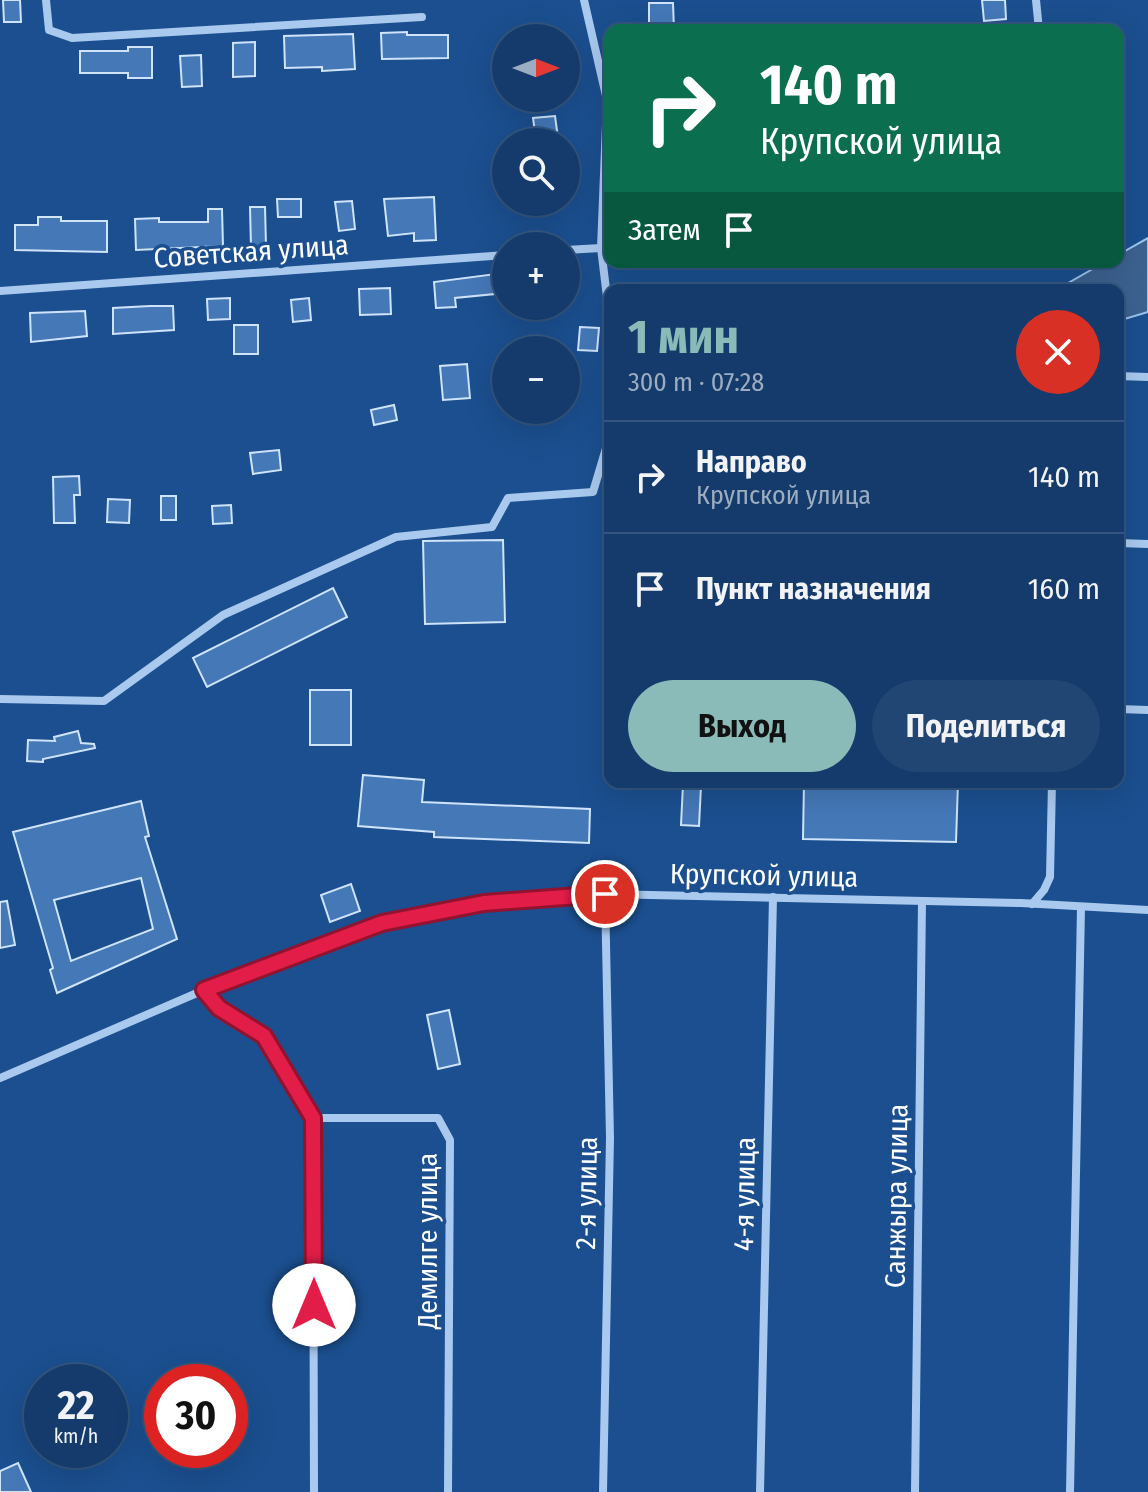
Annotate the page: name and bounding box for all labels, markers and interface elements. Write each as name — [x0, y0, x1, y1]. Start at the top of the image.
north arrow — [492, 24, 580, 112]
map controls — [492, 24, 580, 424]
text: 140 m — [760, 52, 897, 119]
icon: right — [628, 56, 732, 160]
text: Крупской улица — [760, 120, 1002, 164]
button: search — [492, 128, 580, 216]
icon: arrive — [717, 208, 761, 252]
text: Затем — [628, 212, 701, 248]
street label: Советская улица — [152, 228, 350, 275]
button: + — [492, 232, 580, 320]
text: 1 мин — [628, 308, 739, 366]
button: close — [1016, 310, 1100, 394]
button: − — [492, 336, 580, 424]
text: 300 m · 07:28 — [628, 367, 764, 398]
text: Направо — [696, 444, 807, 480]
icon: right — [628, 455, 672, 499]
text: 140 m — [1028, 459, 1100, 495]
text: Крупской улица — [696, 480, 871, 511]
icon: arrive — [628, 567, 672, 611]
text: Пункт назначения — [696, 571, 931, 607]
text: 160 m — [1028, 571, 1100, 607]
button: Выход — [628, 680, 856, 772]
button: Поделиться — [872, 680, 1100, 772]
street label: Крупской улица — [670, 857, 858, 894]
pin — [571, 860, 639, 928]
icon: arrive — [583, 872, 627, 916]
street label: Санжыра улица — [878, 1104, 915, 1288]
street label: 2-я улица — [569, 1136, 604, 1250]
street label: 4-я улица — [727, 1137, 762, 1251]
street label: Демилге улица — [411, 1153, 444, 1330]
position arrow — [272, 1263, 356, 1347]
speed limit sign: 30 — [144, 1364, 248, 1468]
text: 22 — [57, 1382, 95, 1430]
text: km/h — [54, 1424, 98, 1448]

